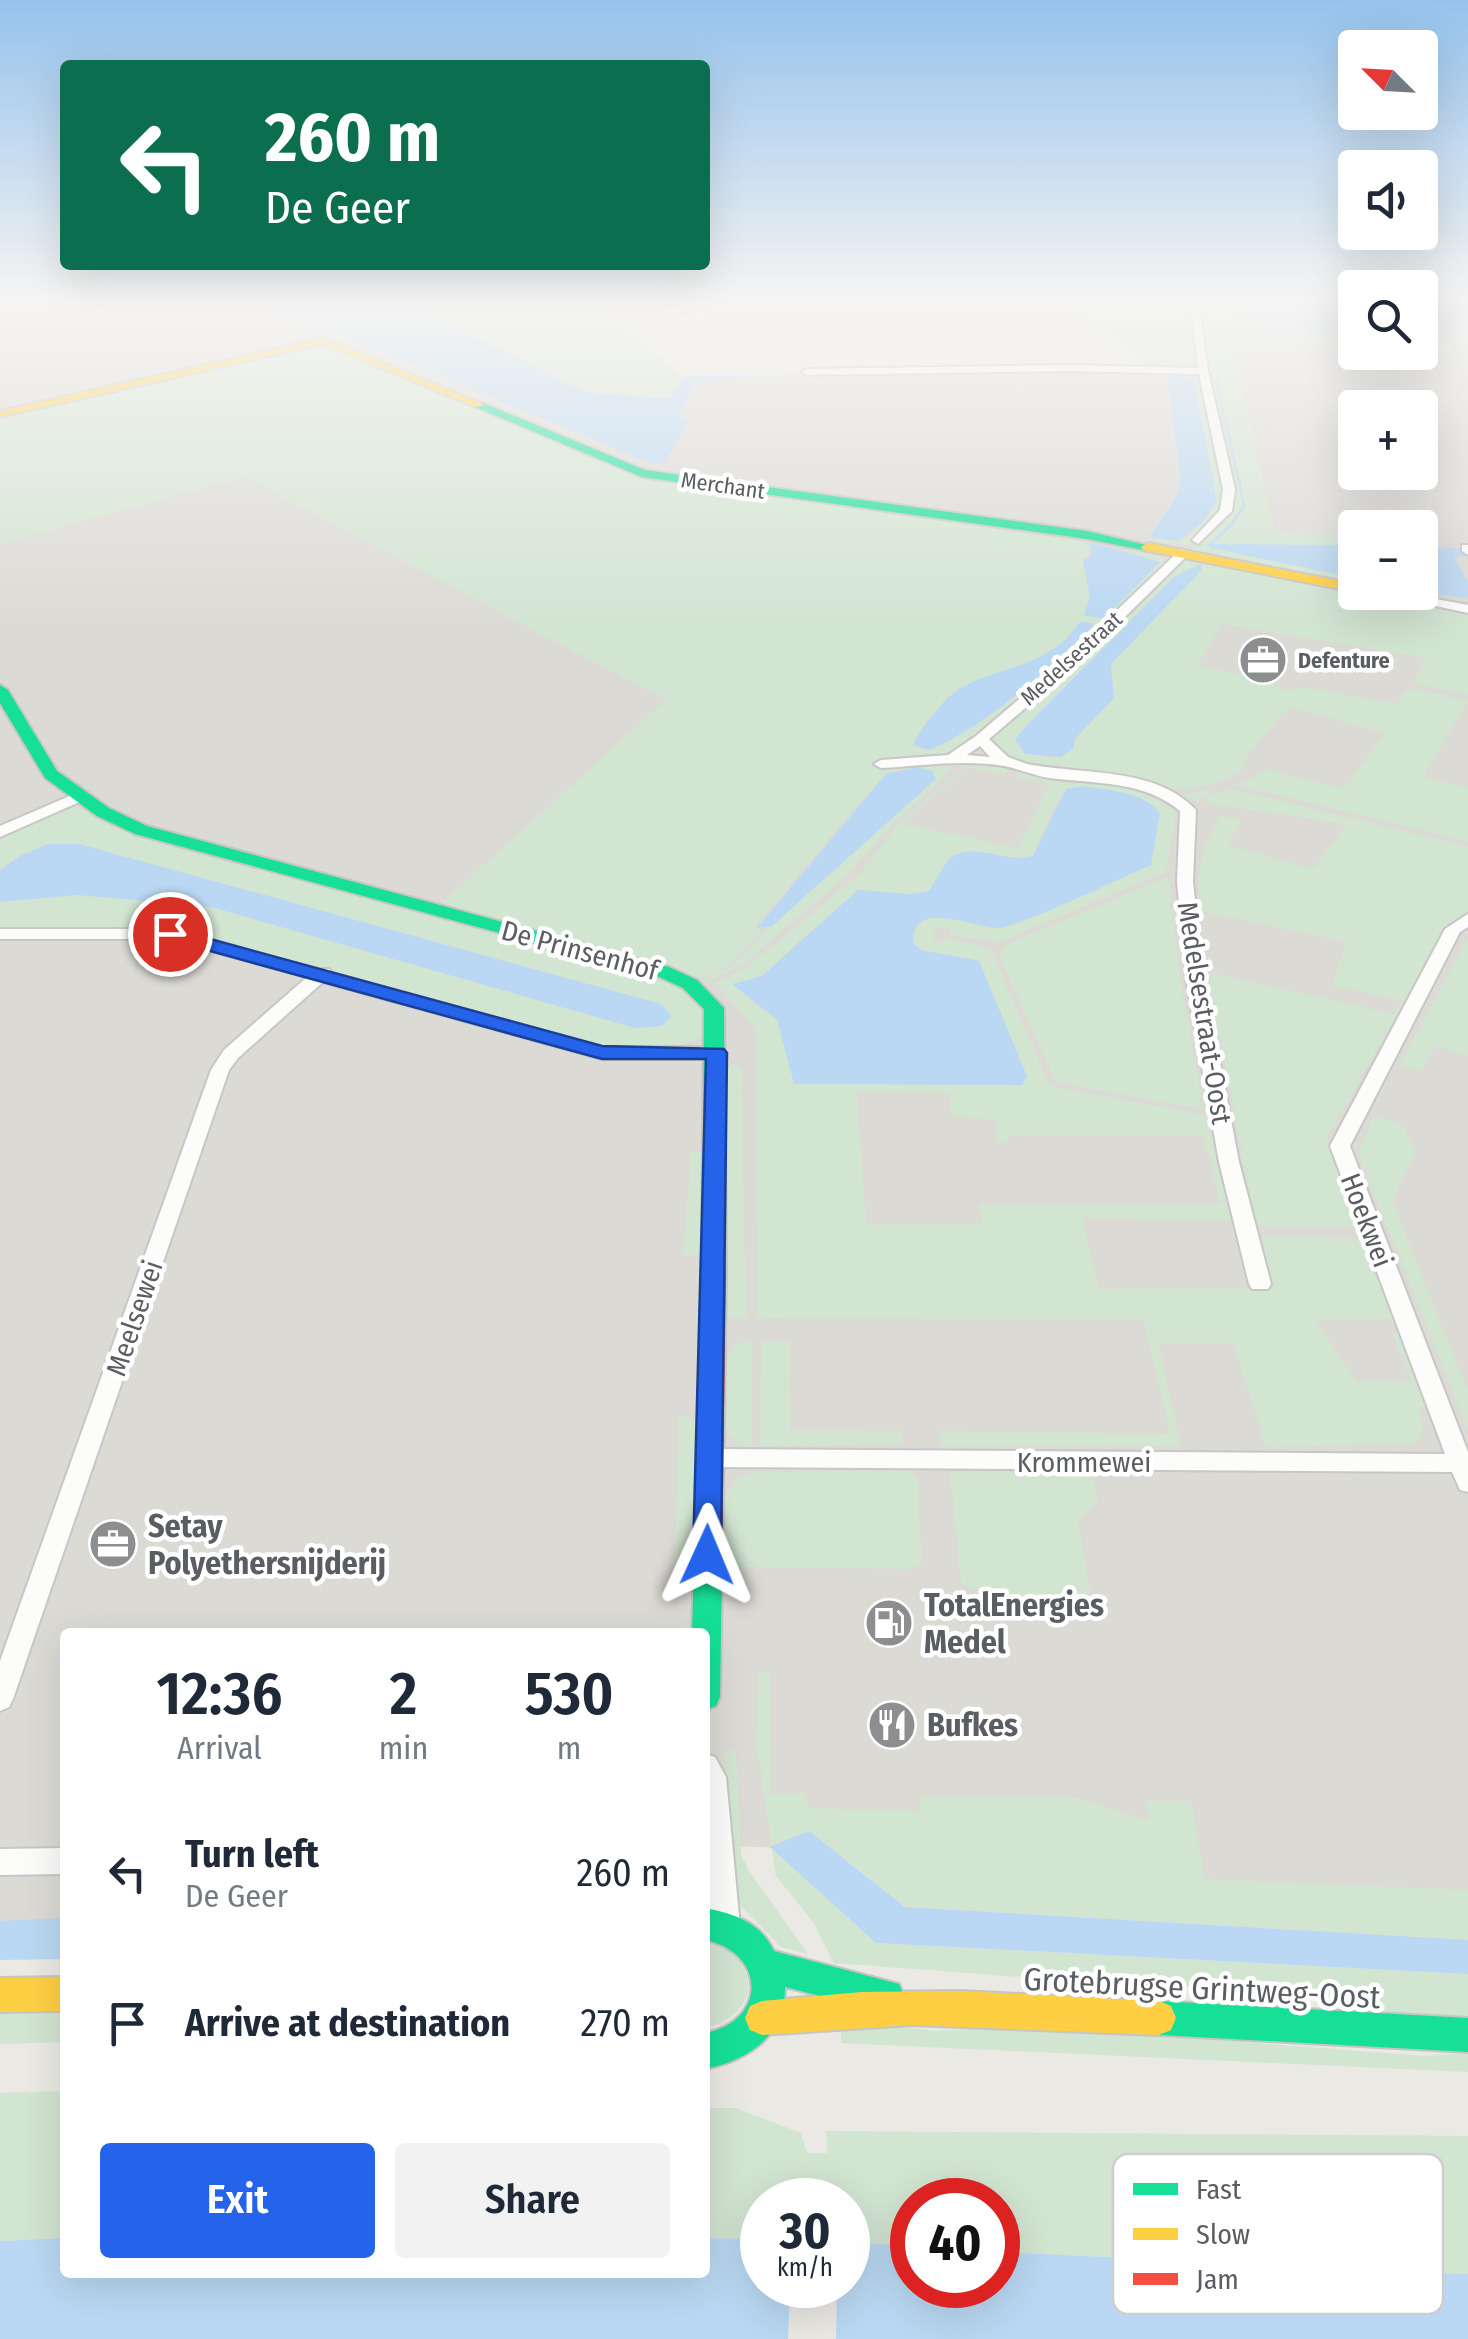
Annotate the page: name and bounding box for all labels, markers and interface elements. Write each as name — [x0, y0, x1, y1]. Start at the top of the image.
north arrow — [1338, 30, 1438, 130]
map controls — [1338, 30, 1438, 610]
text: 260 m — [265, 96, 440, 180]
icon: left — [100, 100, 230, 230]
button: sound — [1338, 150, 1438, 250]
text: De Geer — [265, 181, 410, 235]
button: search — [1338, 270, 1438, 370]
button: + — [1338, 390, 1438, 490]
street label: Merchant — [679, 466, 767, 505]
button: − — [1338, 510, 1438, 610]
street label: Medelsestraat — [1015, 605, 1128, 711]
office icon: Defenture — [1237, 634, 1289, 686]
place label: Defenture — [1298, 647, 1390, 674]
pin — [128, 892, 213, 977]
street label: Medelsestraat-Oost — [1171, 899, 1239, 1128]
icon: arrive — [143, 907, 198, 962]
street label: De Prinsenhof — [498, 914, 664, 988]
street label: Hoekwei — [1334, 1169, 1399, 1272]
street label: Meelsewei — [99, 1256, 170, 1380]
street label: Krommewei — [1017, 1446, 1151, 1479]
position arrow — [655, 1503, 759, 1607]
place label: Setay Polyethersnijderij — [148, 1507, 386, 1582]
office icon: Setay Polyethersnijderij — [87, 1518, 139, 1570]
place label: TotalEnergies Medel — [924, 1586, 1104, 1661]
fuel station icon: TotalEnergies Medel — [863, 1597, 915, 1649]
text: 12:36 — [156, 1658, 282, 1730]
text: 2 — [390, 1658, 417, 1730]
text: 530 — [525, 1658, 614, 1730]
restaurant icon: Bufkes — [866, 1699, 918, 1751]
place label: Bufkes — [927, 1706, 1018, 1744]
text: Arrival — [177, 1729, 262, 1767]
text: min — [379, 1729, 428, 1767]
text: m — [557, 1729, 581, 1767]
text: Turn left — [185, 1831, 319, 1877]
icon: left — [100, 1846, 155, 1901]
text: 260 m — [576, 1850, 670, 1896]
text: De Geer — [185, 1877, 288, 1915]
street label: Grotebrugse Grintweg-Oost — [1023, 1960, 1382, 2016]
icon: arrive — [100, 1996, 155, 2051]
text: Arrive at destination — [185, 2000, 510, 2046]
text: 270 m — [581, 2000, 670, 2046]
button: Exit — [100, 2143, 375, 2258]
button: Share — [395, 2143, 670, 2258]
legend — [1113, 2154, 1443, 2314]
text: Fast — [1196, 2173, 1242, 2206]
speed limit sign: 40 — [890, 2178, 1020, 2308]
text: 30 — [780, 2201, 830, 2261]
text: Slow — [1196, 2218, 1250, 2251]
text: km/h — [777, 2253, 833, 2283]
text: Jam — [1196, 2263, 1239, 2296]

